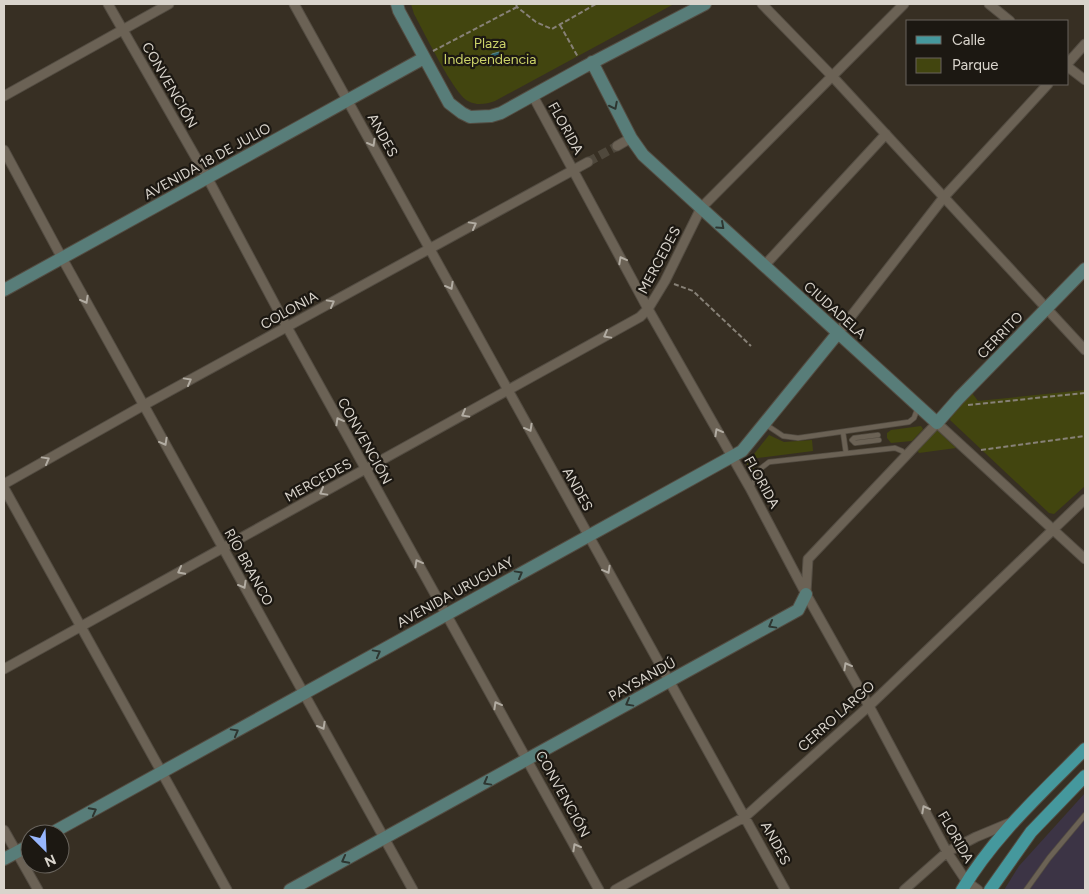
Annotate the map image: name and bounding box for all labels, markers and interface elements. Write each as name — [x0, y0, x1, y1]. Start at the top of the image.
legend — [906, 20, 1069, 85]
text: Calle — [952, 31, 985, 49]
park label: Plaza Independencia — [444, 35, 536, 68]
street label: CONVENCIÓN — [138, 39, 201, 131]
text: Parque — [952, 56, 999, 74]
street label: FLORIDA — [544, 99, 587, 158]
one-way arrow — [608, 100, 618, 109]
street label: ANDES — [364, 111, 401, 160]
street label: AVENIDA 18 DE JULIO — [141, 119, 274, 203]
one-way arrow — [365, 138, 375, 147]
one-way arrow — [715, 220, 724, 229]
one-way arrow — [468, 221, 477, 231]
street label: MERCEDES — [635, 224, 684, 297]
one-way arrow — [618, 256, 628, 265]
street label: CIUDADELA — [800, 278, 870, 343]
one-way arrow — [444, 280, 454, 289]
street label: COLONIA — [258, 287, 321, 333]
one-way arrow — [79, 295, 89, 304]
one-way arrow — [325, 299, 334, 309]
street label: CERRITO — [974, 308, 1027, 362]
one-way arrow — [604, 329, 613, 339]
one-way arrow — [183, 377, 192, 387]
street label: CONVENCIÓN — [334, 395, 395, 487]
one-way arrow — [462, 407, 471, 417]
one-way arrow — [335, 418, 345, 427]
one-way arrow — [523, 422, 533, 431]
one-way arrow — [714, 429, 724, 438]
one-way arrow — [158, 437, 168, 446]
street label: FLORIDA — [740, 453, 783, 512]
street label: MERCEDES — [282, 455, 355, 506]
one-way arrow — [41, 456, 50, 466]
street label: ANDES — [559, 465, 596, 514]
one-way arrow — [319, 486, 328, 496]
street label: RÍO BRANCO — [220, 526, 277, 609]
street label: AVENIDA URUGUAY — [394, 553, 517, 632]
one-way arrow — [414, 560, 424, 569]
one-way arrow — [177, 565, 186, 575]
one-way arrow — [601, 565, 611, 574]
one-way arrow — [514, 570, 523, 580]
one-way arrow — [237, 579, 247, 588]
one-way arrow — [768, 619, 777, 629]
one-way arrow — [371, 649, 380, 659]
street label: PAYSANDÚ — [606, 654, 679, 705]
one-way arrow — [844, 663, 854, 672]
street label: CERRO LARGO — [795, 677, 878, 755]
one-way arrow — [626, 697, 635, 707]
one-way arrow — [494, 702, 504, 711]
one-way arrow — [316, 721, 326, 730]
one-way arrow — [230, 728, 239, 738]
street label: CONVENCIÓN — [532, 748, 593, 840]
one-way arrow — [483, 775, 492, 785]
one-way arrow — [921, 806, 931, 815]
one-way arrow — [88, 807, 97, 817]
street label: FLORIDA — [934, 808, 977, 867]
street label: ANDES — [757, 819, 794, 868]
north arrow — [20, 824, 70, 874]
one-way arrow — [572, 844, 582, 853]
text: N — [42, 850, 58, 870]
one-way arrow — [341, 854, 350, 864]

